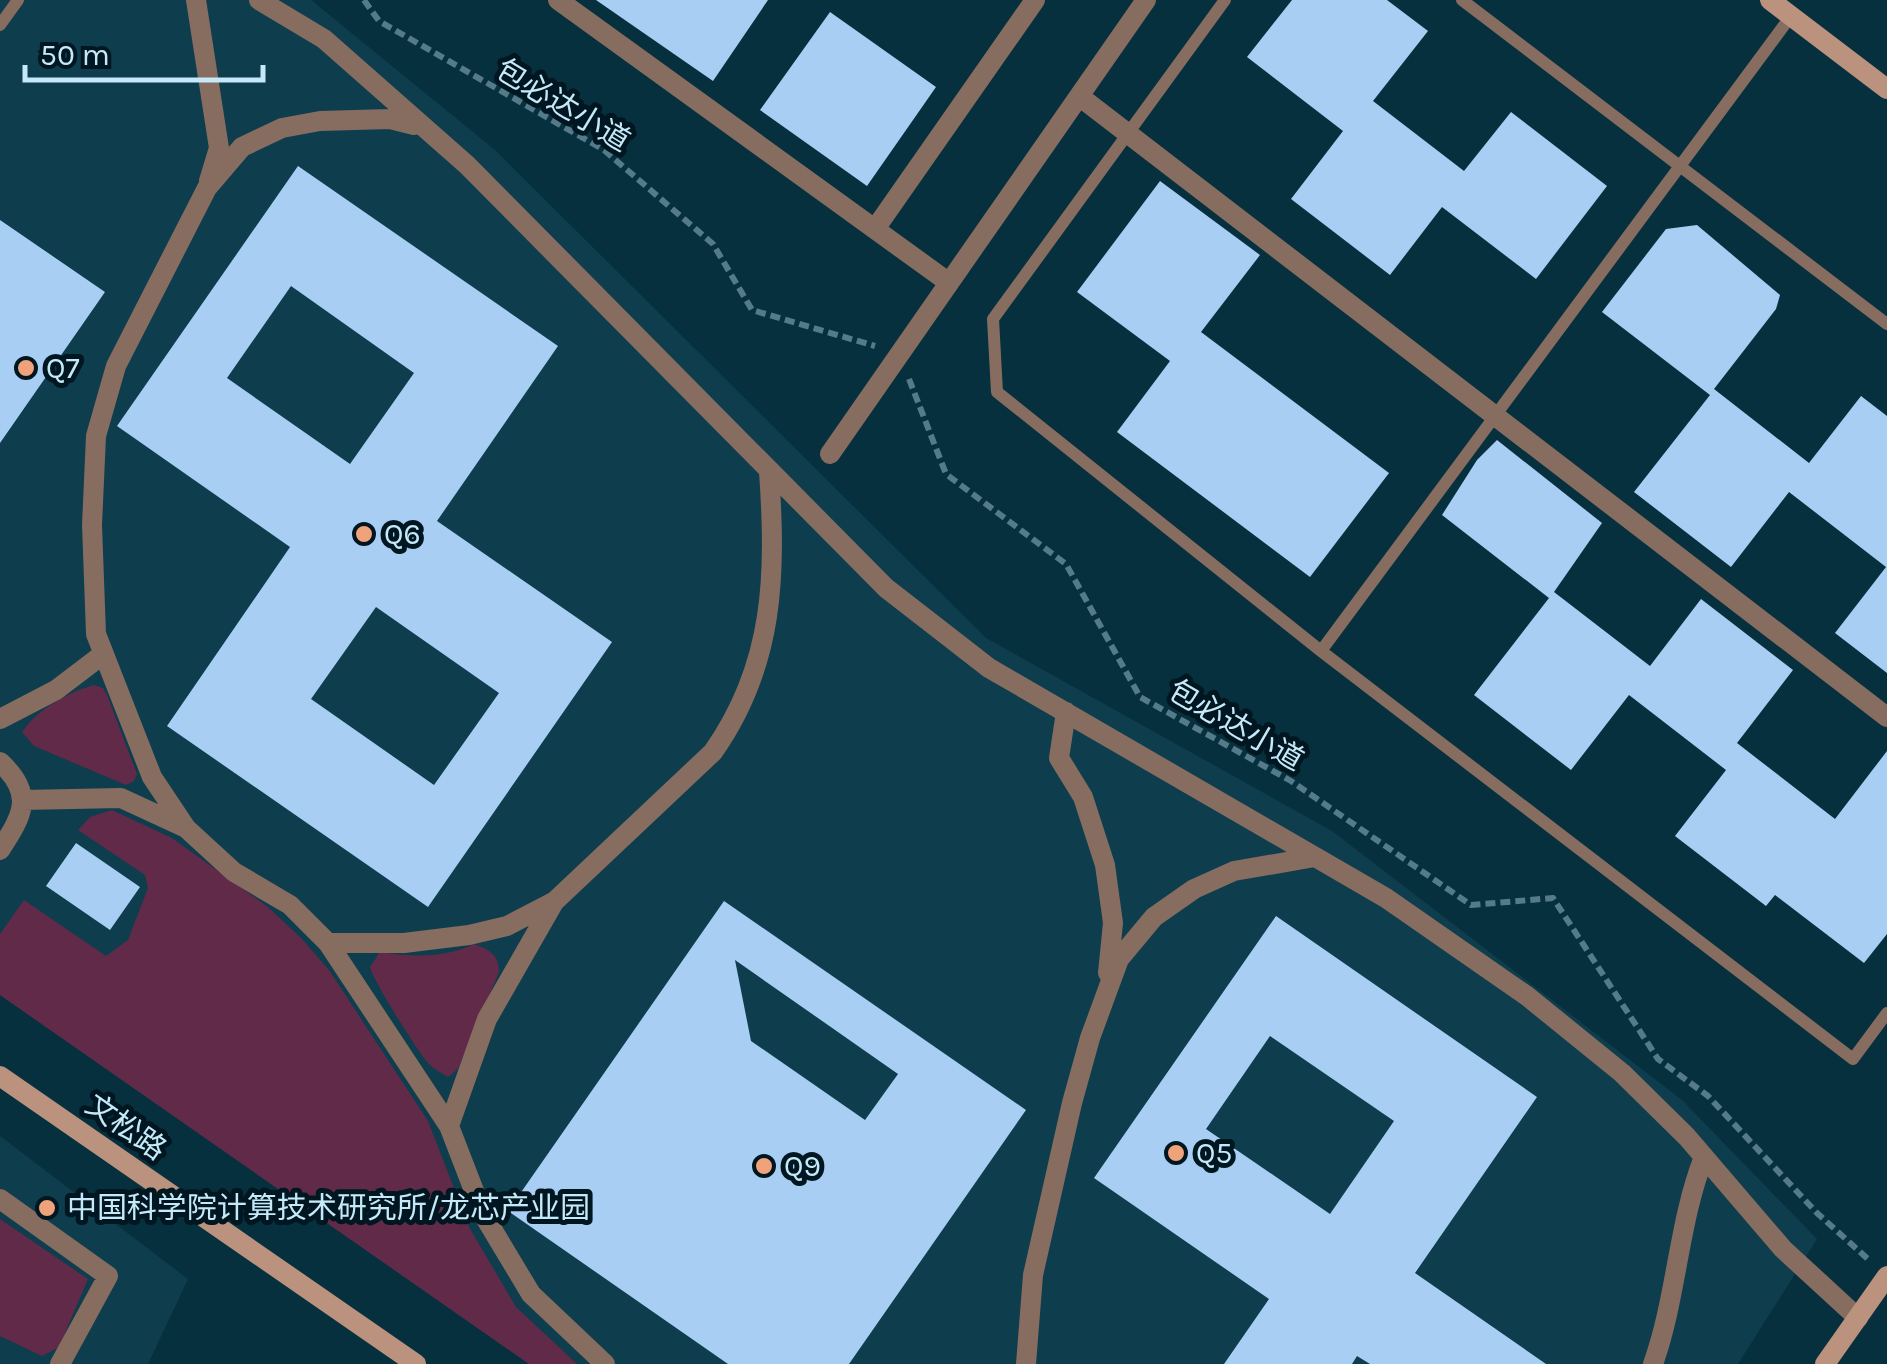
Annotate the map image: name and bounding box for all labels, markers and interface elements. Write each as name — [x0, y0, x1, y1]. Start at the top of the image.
scale bar — [25, 20, 262, 82]
text: 50 m — [40, 37, 110, 73]
street label: 包必达小道 — [489, 51, 637, 159]
place label: Q7 — [46, 350, 80, 386]
marker: Q7 — [15, 357, 37, 379]
place label: Q6 — [384, 516, 421, 552]
marker: Q6 — [353, 523, 375, 545]
street label: 包必达小道 — [1162, 672, 1310, 778]
street label: 文松路 — [79, 1086, 173, 1168]
place label: Q5 — [1196, 1135, 1232, 1171]
marker: Q5 — [1165, 1142, 1187, 1164]
place label: Q9 — [784, 1148, 821, 1184]
marker: Q9 — [753, 1155, 775, 1177]
place label: 中国科学院计算技术研究所/龙芯产业园 — [67, 1190, 590, 1226]
marker: 中国科学院计算技术研究所/龙芯产业园 — [36, 1197, 58, 1219]

